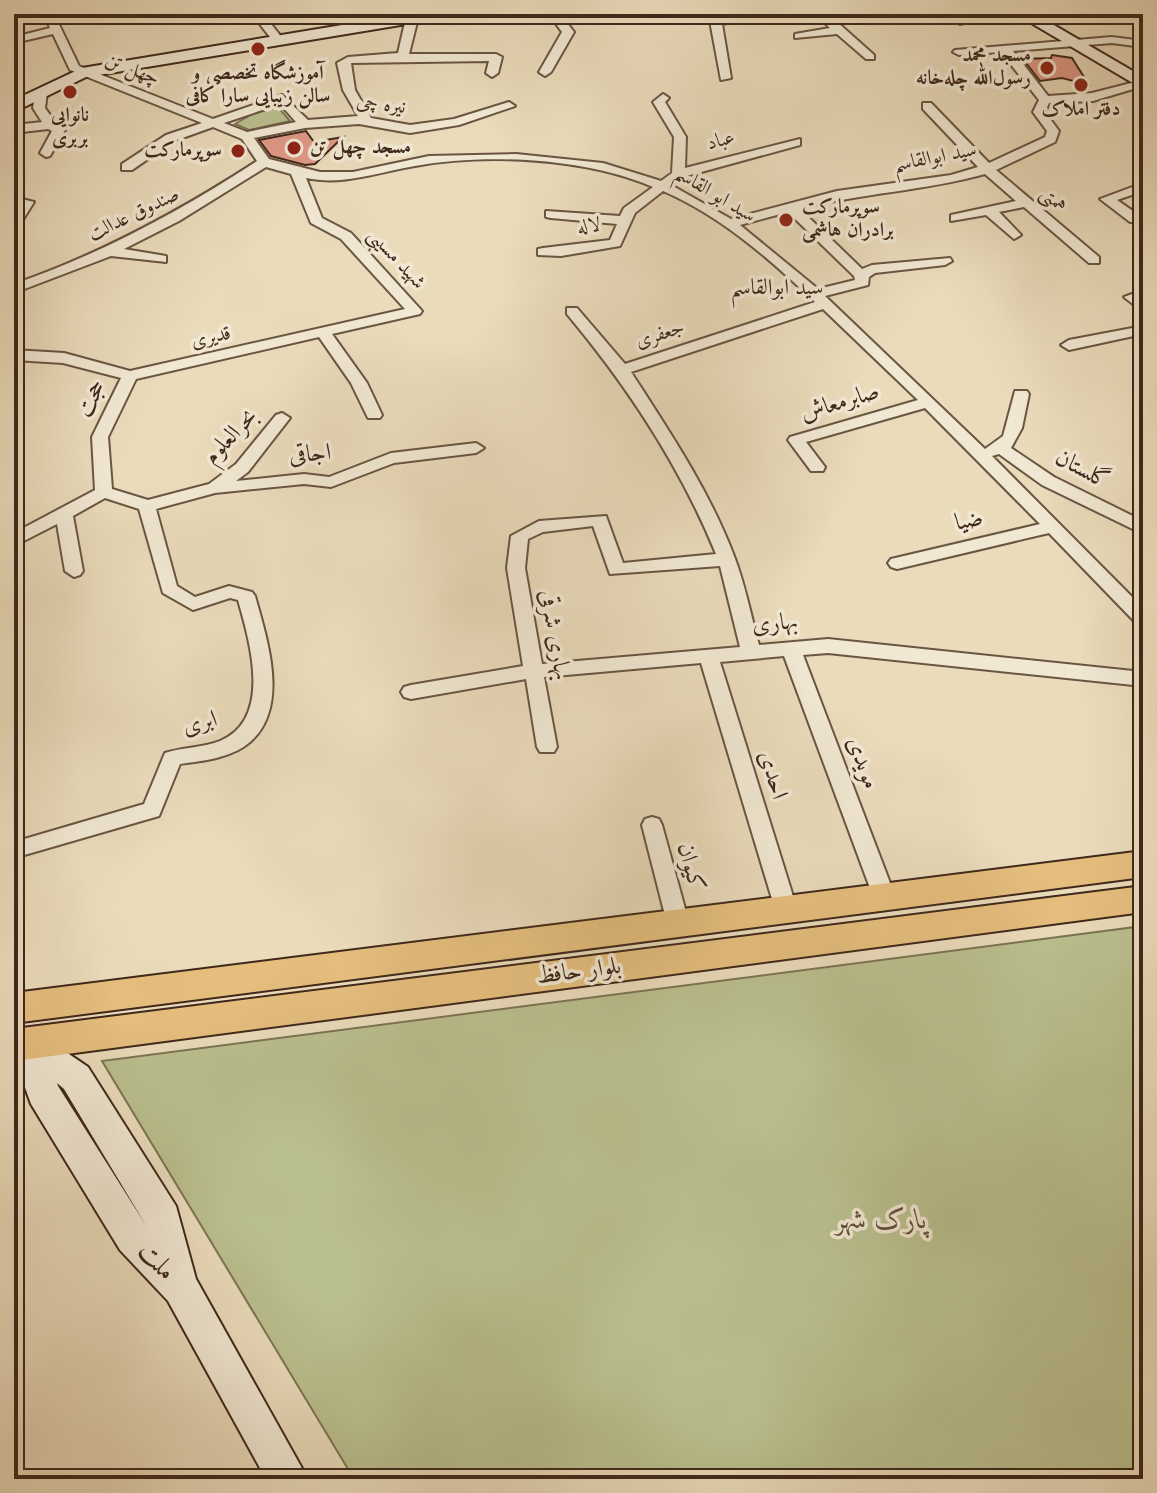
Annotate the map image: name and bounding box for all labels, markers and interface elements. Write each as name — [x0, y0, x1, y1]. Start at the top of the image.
marker: آموزشگاه تخصصی و سالن زیبایی سارا کافی — [249, 40, 267, 58]
place label: مسجد محمد رسول‌‌الله چله‌خانه — [916, 46, 1031, 91]
street label: چهل تن — [101, 51, 162, 92]
place label: آموزشگاه تخصصی و سالن زیبایی سارا کافی — [185, 59, 330, 109]
marker: مسجد محمد رسول‌‌الله چله‌خانه — [1038, 59, 1056, 77]
marker: دفتر املاک — [1072, 76, 1090, 94]
marker: نانوایی بربری — [61, 83, 79, 101]
street label: نیره چی — [355, 92, 407, 118]
place label: دفتر املاک — [1041, 99, 1121, 120]
place label: نانوایی بربری — [50, 105, 89, 149]
street label: عباد — [705, 128, 737, 154]
place label: مسجد چهل تن — [310, 138, 411, 160]
marker: مسجد چهل تن — [285, 139, 303, 157]
place label: سوپرمارکت — [144, 140, 222, 163]
street label: سید ابوالقاسم — [892, 140, 980, 184]
marker: سوپرمارکت — [229, 142, 247, 160]
street label: سید ابو القاسم — [667, 163, 759, 234]
street label: همتی — [1034, 183, 1070, 219]
street label: صندوق عدالت — [85, 184, 183, 246]
place label: سوپرمارکت برادران هاشمی — [802, 197, 894, 243]
marker: سوپرمارکت برادران هاشمی — [777, 211, 795, 229]
street label: لاله — [576, 215, 602, 239]
street label: شهید مسیبی — [360, 225, 429, 296]
district label: سید ابوالقاسم — [731, 277, 823, 308]
street label: جعفری — [633, 318, 687, 353]
street label: قدیری — [189, 324, 233, 352]
street label: حجت — [73, 377, 111, 421]
street label: صابرمعاش — [798, 380, 882, 426]
street label: بحرالعلوم — [200, 405, 268, 474]
street label: اجاقی — [288, 440, 332, 469]
street label: گلستان — [1051, 442, 1115, 494]
street label: ضیا — [953, 506, 985, 536]
street label: بهاری شرقی — [532, 588, 575, 682]
street label: بهاری — [751, 610, 799, 639]
street label: ابری — [180, 708, 220, 740]
street label: مویدی — [841, 734, 882, 793]
street label: احدی — [753, 748, 791, 802]
street label: کیوان — [671, 840, 709, 894]
street label: بلوار حافظ — [535, 954, 623, 990]
park label: پارک شهر — [833, 1206, 930, 1239]
street label: ملت — [132, 1237, 180, 1287]

